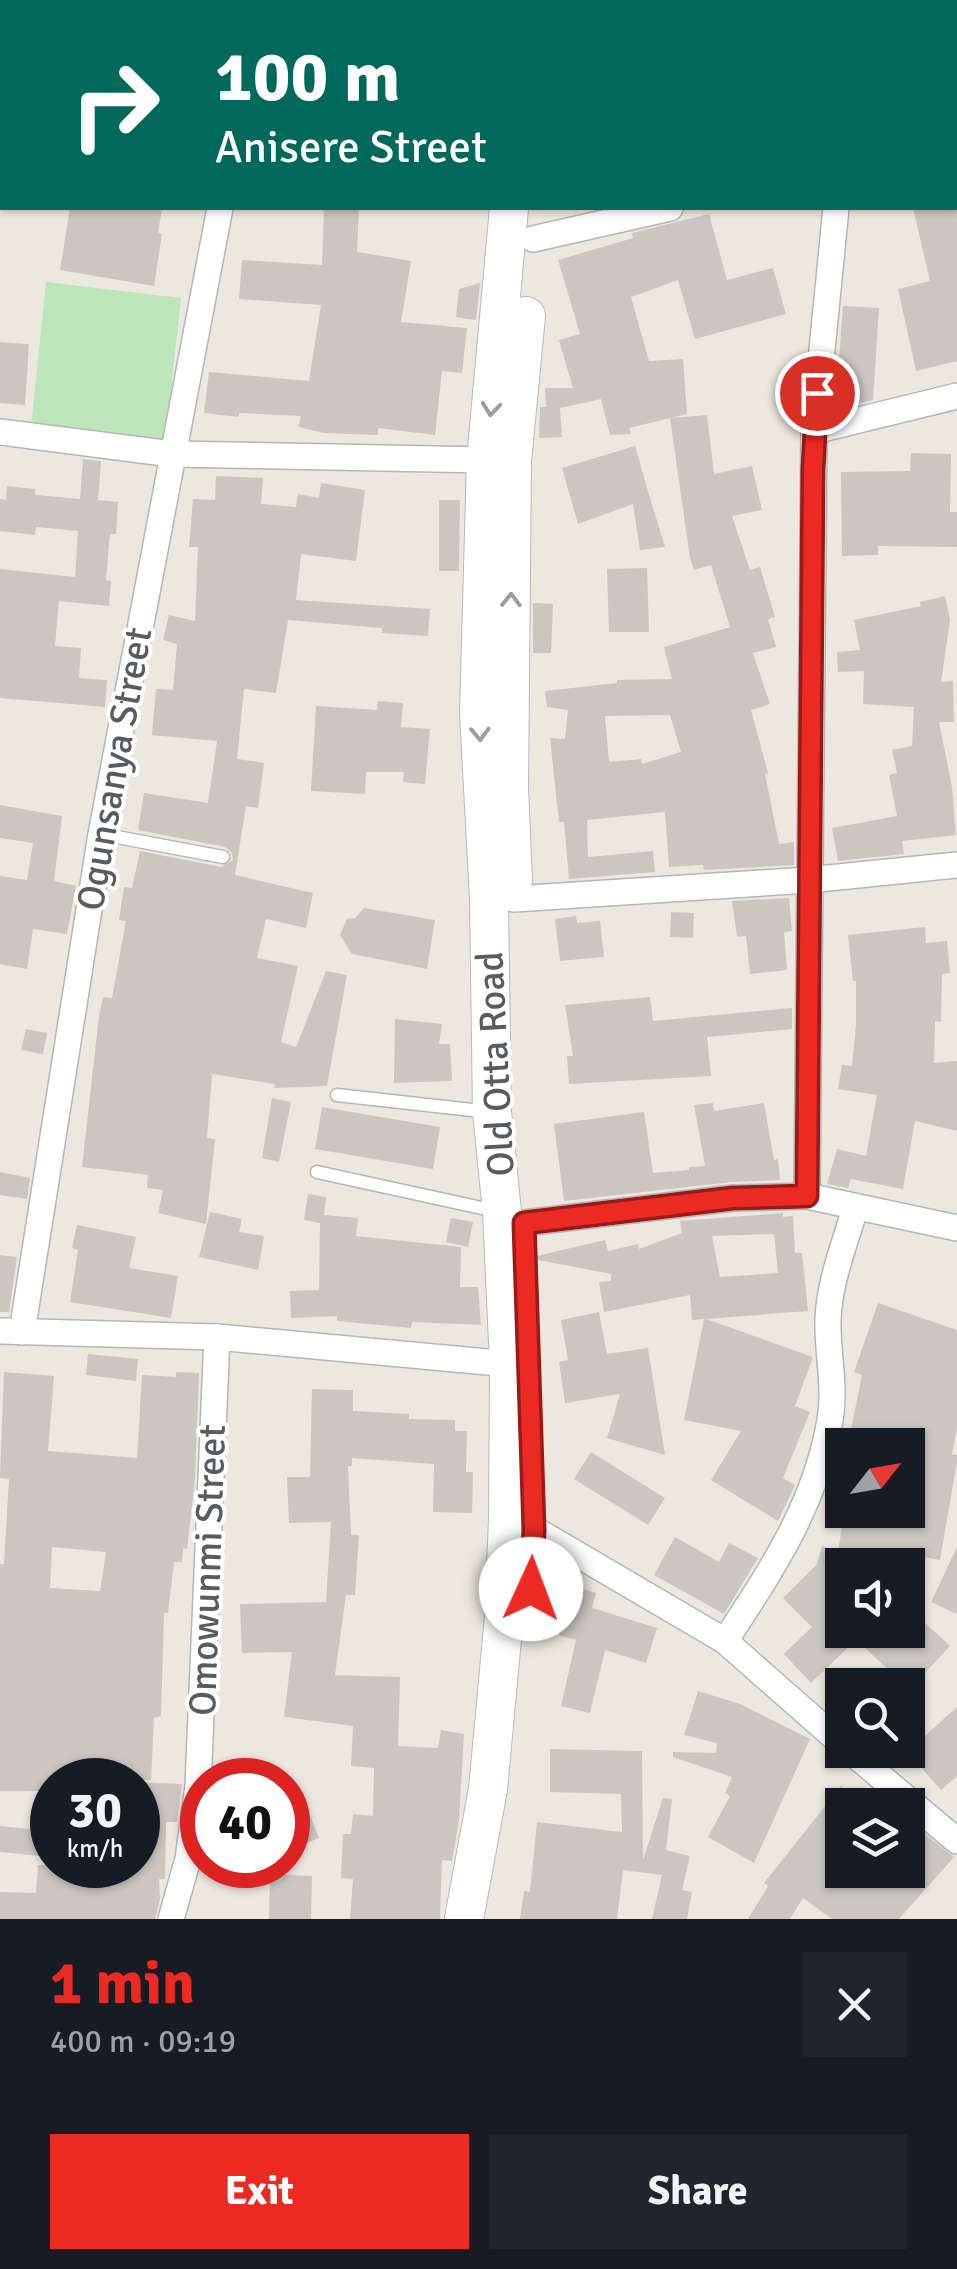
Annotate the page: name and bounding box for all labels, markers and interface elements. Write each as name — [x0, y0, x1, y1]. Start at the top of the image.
text: 100 m — [215, 34, 400, 120]
icon: right — [50, 40, 180, 170]
text: Anisere Street — [215, 120, 487, 175]
pin — [775, 351, 860, 436]
icon: arrive — [790, 366, 845, 421]
one-way arrow — [480, 402, 502, 418]
one-way arrow — [500, 592, 522, 608]
street label: Ogunsanya Street — [66, 624, 163, 914]
one-way arrow — [469, 726, 490, 742]
street label: Old Otta Road — [466, 950, 525, 1178]
street label: Omowunmi Street — [179, 1423, 236, 1717]
north arrow — [825, 1428, 925, 1528]
map controls — [825, 1428, 925, 1888]
position arrow — [479, 1537, 583, 1641]
button: sound — [825, 1548, 925, 1648]
button: search — [825, 1668, 925, 1768]
speed limit sign: 40 — [180, 1758, 310, 1888]
text: 30 — [68, 1780, 122, 1842]
button: layers — [825, 1788, 925, 1888]
text: km/h — [67, 1833, 123, 1864]
text: 1 min — [50, 1947, 195, 2021]
button: close — [802, 1952, 907, 2057]
text: 400 m · 09:19 — [50, 2022, 236, 2061]
button: Exit — [50, 2134, 469, 2249]
button: Share — [489, 2134, 907, 2249]

